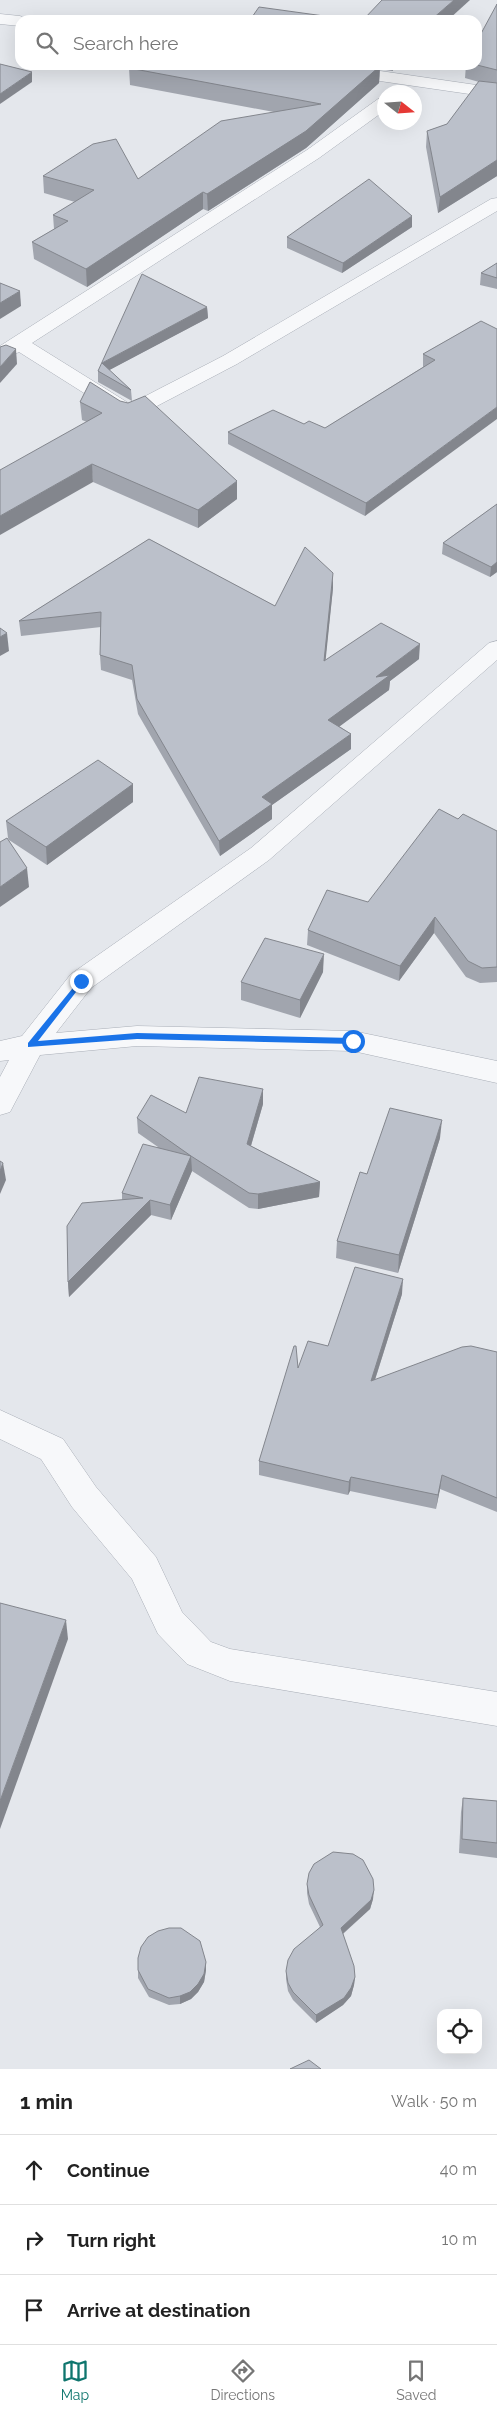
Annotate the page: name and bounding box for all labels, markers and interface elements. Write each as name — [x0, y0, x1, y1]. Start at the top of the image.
search box — [15, 15, 482, 70]
icon: search — [33, 29, 61, 57]
text: Search here — [73, 32, 179, 54]
north arrow — [377, 85, 422, 130]
route end — [70, 970, 93, 993]
route start — [342, 1030, 365, 1053]
map controls — [437, 2009, 482, 2054]
button: locate — [437, 2009, 482, 2054]
text: 1 min — [20, 2089, 73, 2114]
text: Walk · 50 m — [391, 2092, 477, 2111]
icon: ahead — [20, 2156, 48, 2184]
text: Continue — [67, 2159, 150, 2181]
text: 40 m — [440, 2160, 477, 2179]
icon: right — [20, 2226, 48, 2254]
text: Turn right — [67, 2229, 156, 2251]
text: 10 m — [442, 2230, 477, 2249]
icon: arrive — [20, 2296, 48, 2324]
text: Arrive at destination — [67, 2299, 251, 2321]
tab: Map — [61, 2357, 89, 2403]
tab: Directions — [210, 2357, 275, 2403]
tab: Saved — [396, 2357, 436, 2403]

